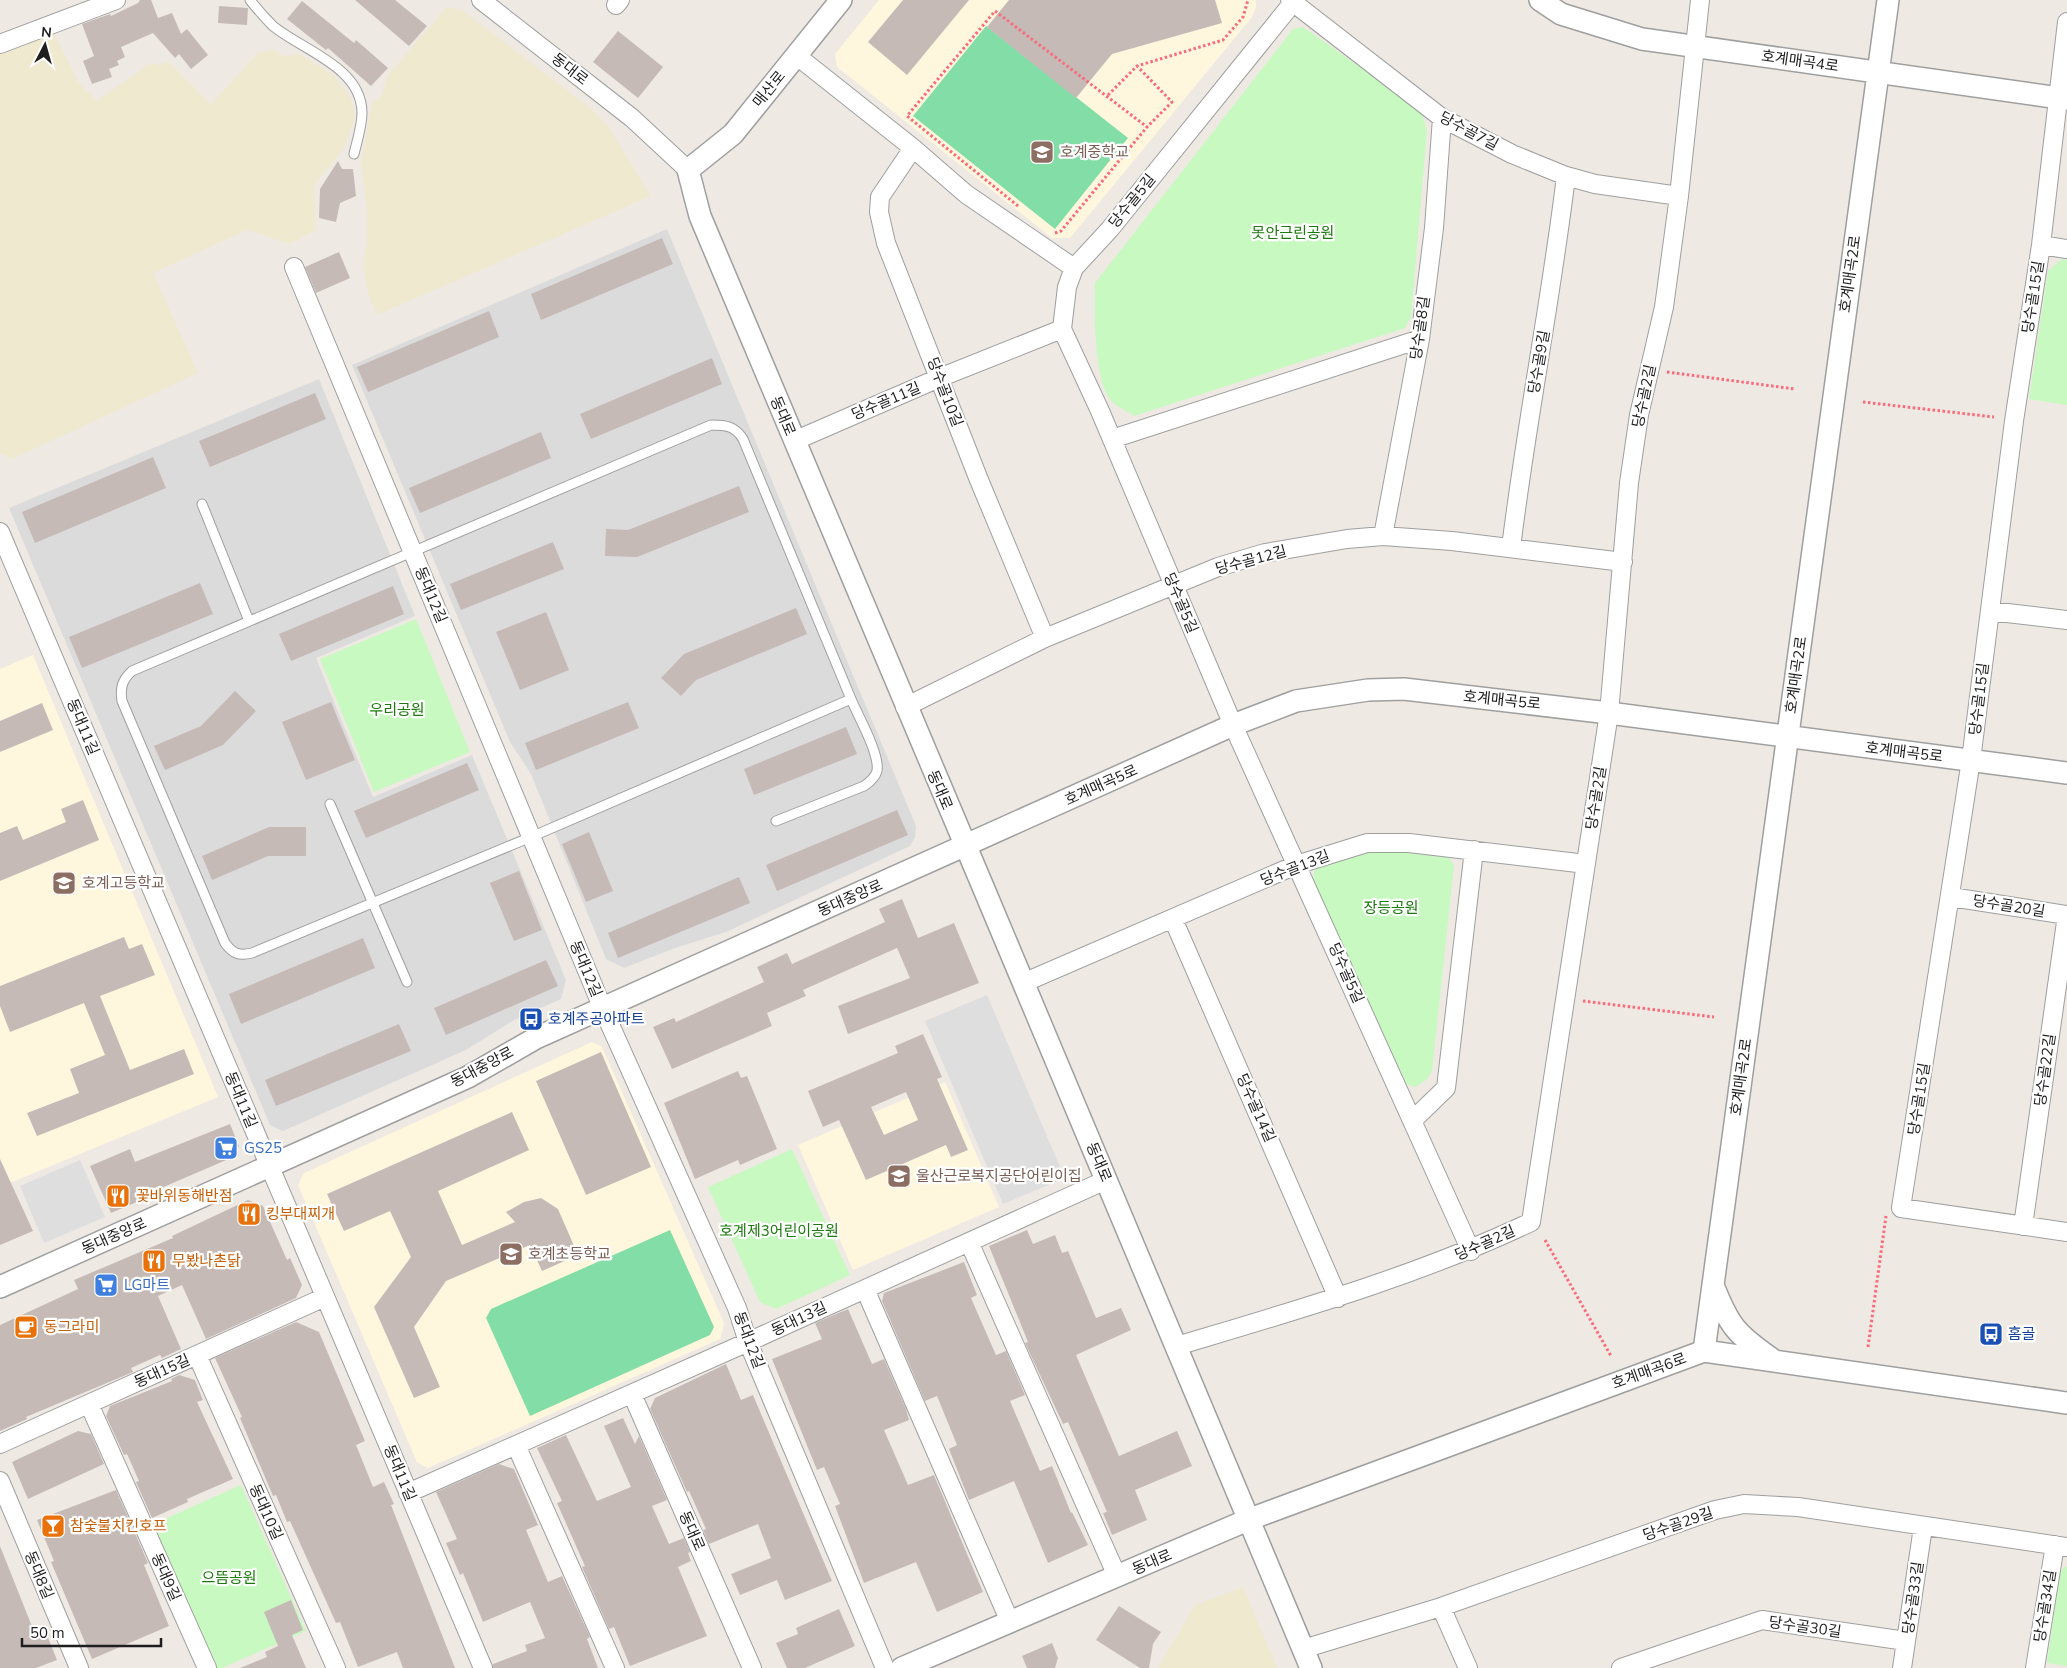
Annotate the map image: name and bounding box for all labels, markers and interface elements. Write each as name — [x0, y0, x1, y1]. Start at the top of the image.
north arrow — [20, 20, 70, 70]
text: N — [40, 23, 53, 43]
street label: 호계매곡4로 — [1760, 46, 1840, 76]
street label: 동대로 — [548, 48, 592, 90]
street label: 매산로 — [748, 67, 790, 111]
street label: 당수골7길 — [1436, 107, 1502, 155]
school or university icon: 호계중학교 — [1029, 139, 1055, 165]
place label: 호계중학교 — [1060, 142, 1129, 162]
street label: 당수골5길 — [1104, 170, 1160, 232]
park label: 못안근린공원 — [1252, 223, 1334, 243]
street label: 호계매곡2로 — [1835, 234, 1865, 314]
street label: 당수골15길 — [2017, 259, 2049, 335]
street label: 당수골8길 — [1406, 295, 1434, 361]
street label: 당수골9길 — [1524, 329, 1554, 395]
street label: 당수골10길 — [923, 354, 967, 430]
street label: 당수골2길 — [1628, 363, 1660, 429]
street label: 당수골11길 — [848, 377, 924, 425]
street label: 동대로 — [766, 393, 800, 439]
street label: 당수골12길 — [1213, 541, 1289, 579]
street label: 동대12길 — [410, 564, 452, 626]
street label: 당수골5길 — [1159, 570, 1203, 636]
street label: 호계매곡2로 — [1781, 635, 1811, 715]
street label: 당수골15길 — [1965, 661, 1993, 737]
street label: 호계매곡5로 — [1462, 686, 1542, 714]
street label: 동대11길 — [62, 696, 104, 758]
park label: 우리공원 — [369, 700, 425, 720]
street label: 호계매곡5로 — [1864, 737, 1944, 767]
street label: 호계매곡5로 — [1061, 760, 1141, 810]
street label: 당수골2길 — [1581, 765, 1611, 831]
street label: 동대로 — [923, 767, 957, 813]
street label: 당수골13길 — [1257, 846, 1333, 890]
school or university icon: 호계고등학교 — [51, 870, 77, 896]
place label: 호계고등학교 — [82, 873, 165, 893]
street label: 동대중앙로 — [814, 875, 886, 921]
street label: 당수골20길 — [1971, 890, 2047, 922]
park label: 장등공원 — [1363, 898, 1419, 918]
street label: 동대12길 — [565, 938, 607, 1000]
street label: 당수골5길 — [1324, 940, 1368, 1006]
bus stop icon: 호계주공아파트 — [518, 1006, 544, 1032]
place label: 호계주공아파트 — [548, 1009, 645, 1029]
street label: 당수골22길 — [2030, 1032, 2060, 1108]
street label: 호계매곡2로 — [1726, 1037, 1756, 1117]
street label: 동대중앙로 — [447, 1042, 517, 1092]
street label: 당수골15길 — [1903, 1061, 1935, 1137]
street label: 동대11길 — [220, 1069, 262, 1131]
street label: 당수골14길 — [1232, 1070, 1280, 1146]
supermarket icon: GS25 — [213, 1135, 239, 1161]
place label: GS25 — [244, 1138, 282, 1158]
street label: 동대로 — [1082, 1139, 1116, 1185]
school or university icon: 울산근로복지공단어린이집 — [886, 1163, 912, 1189]
place label: 울산근로복지공단어린이집 — [916, 1166, 1082, 1186]
restaurant icon: 꽃바위동해반점 — [105, 1183, 131, 1209]
place label: 꽃바위동해반점 — [136, 1186, 233, 1206]
restaurant icon: 킹부대찌개 — [236, 1201, 262, 1227]
place label: 킹부대찌개 — [266, 1204, 335, 1224]
street label: 동대중앙로 — [78, 1213, 150, 1259]
park label: 호계제3어린이공원 — [719, 1221, 839, 1241]
street label: 당수골2길 — [1452, 1221, 1518, 1265]
school or university icon: 호계초등학교 — [498, 1241, 524, 1267]
place label: 호계초등학교 — [528, 1244, 611, 1264]
restaurant icon: 무봤나촌닭 — [141, 1248, 167, 1274]
place label: 무봤나촌닭 — [172, 1251, 241, 1271]
supermarket icon: LG마트 — [93, 1272, 119, 1298]
place label: LG마트 — [124, 1275, 170, 1295]
street label: 동대13길 — [768, 1297, 830, 1341]
street label: 동대12길 — [729, 1309, 769, 1371]
cafe icon: 동그라미 — [13, 1314, 39, 1340]
place label: 동그라미 — [44, 1317, 99, 1337]
bus stop icon: 홈골 — [1978, 1321, 2004, 1347]
place label: 홈골 — [2008, 1324, 2036, 1344]
street label: 호계매곡6로 — [1609, 1348, 1689, 1394]
street label: 동대15길 — [131, 1350, 193, 1392]
street label: 동대11길 — [379, 1442, 421, 1504]
street label: 동대10길 — [245, 1481, 287, 1543]
street label: 당수골29길 — [1640, 1503, 1716, 1545]
street label: 동대로 — [674, 1508, 710, 1554]
bar icon: 참숯불치킨호프 — [40, 1513, 66, 1539]
place label: 참숯불치킨호프 — [70, 1516, 167, 1536]
street label: 동대로 — [1129, 1545, 1175, 1579]
street label: 동대8길 — [20, 1548, 58, 1602]
street label: 동대9길 — [147, 1550, 185, 1604]
street label: 당수골33길 — [1898, 1560, 1928, 1636]
park label: 으뜸공원 — [201, 1568, 257, 1588]
street label: 당수골34길 — [2029, 1568, 2061, 1644]
street label: 당수골30길 — [1767, 1612, 1843, 1642]
scale bar — [22, 1616, 161, 1648]
text: 50 m — [30, 1623, 65, 1643]

